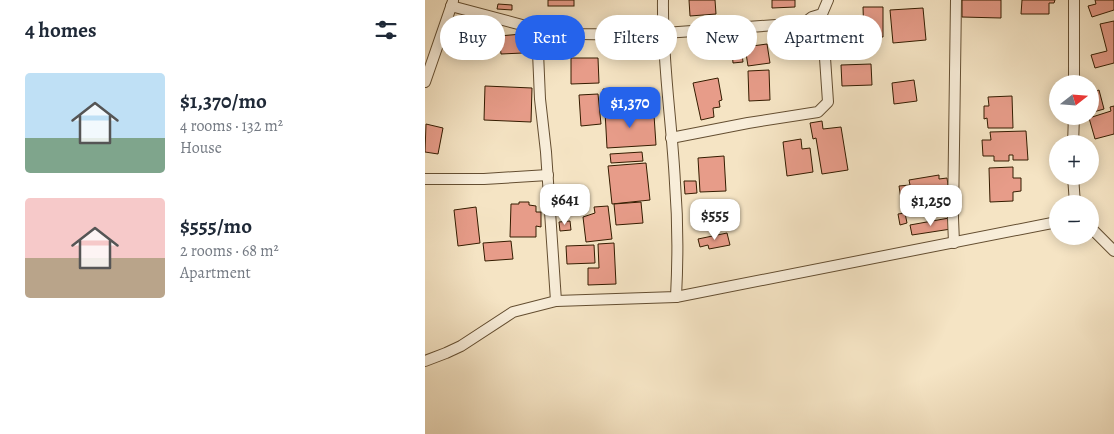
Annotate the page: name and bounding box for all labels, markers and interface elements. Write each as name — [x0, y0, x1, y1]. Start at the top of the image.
chip: Buy — [440, 15, 505, 60]
chip: Rent — [515, 15, 585, 60]
chip: Filters — [595, 15, 677, 60]
chip: New — [687, 15, 757, 60]
chip: Apartment — [767, 15, 882, 60]
text: 4 homes — [25, 16, 97, 44]
icon: filters — [372, 16, 400, 44]
north arrow — [1049, 75, 1099, 125]
map controls — [1049, 75, 1099, 245]
pin: $1,370 — [589, 86, 671, 129]
text: $1,370/mo — [180, 87, 267, 115]
text: $1,370 — [610, 92, 650, 114]
icon: home — [65, 93, 125, 153]
text: 4 rooms · 132 m² — [180, 115, 283, 137]
button: + — [1049, 135, 1099, 185]
text: House — [180, 137, 222, 159]
pin: $641 — [535, 184, 595, 226]
pin: $1,250 — [890, 184, 972, 227]
text: $641 — [551, 189, 579, 211]
text: $1,250 — [911, 190, 951, 212]
button: − — [1049, 195, 1099, 245]
pin: $555 — [685, 198, 745, 241]
text: $555 — [701, 204, 729, 226]
text: $555/mo — [180, 212, 252, 240]
icon: home — [65, 218, 125, 278]
text: 2 rooms · 68 m² — [180, 240, 279, 262]
text: Apartment — [180, 262, 251, 284]

